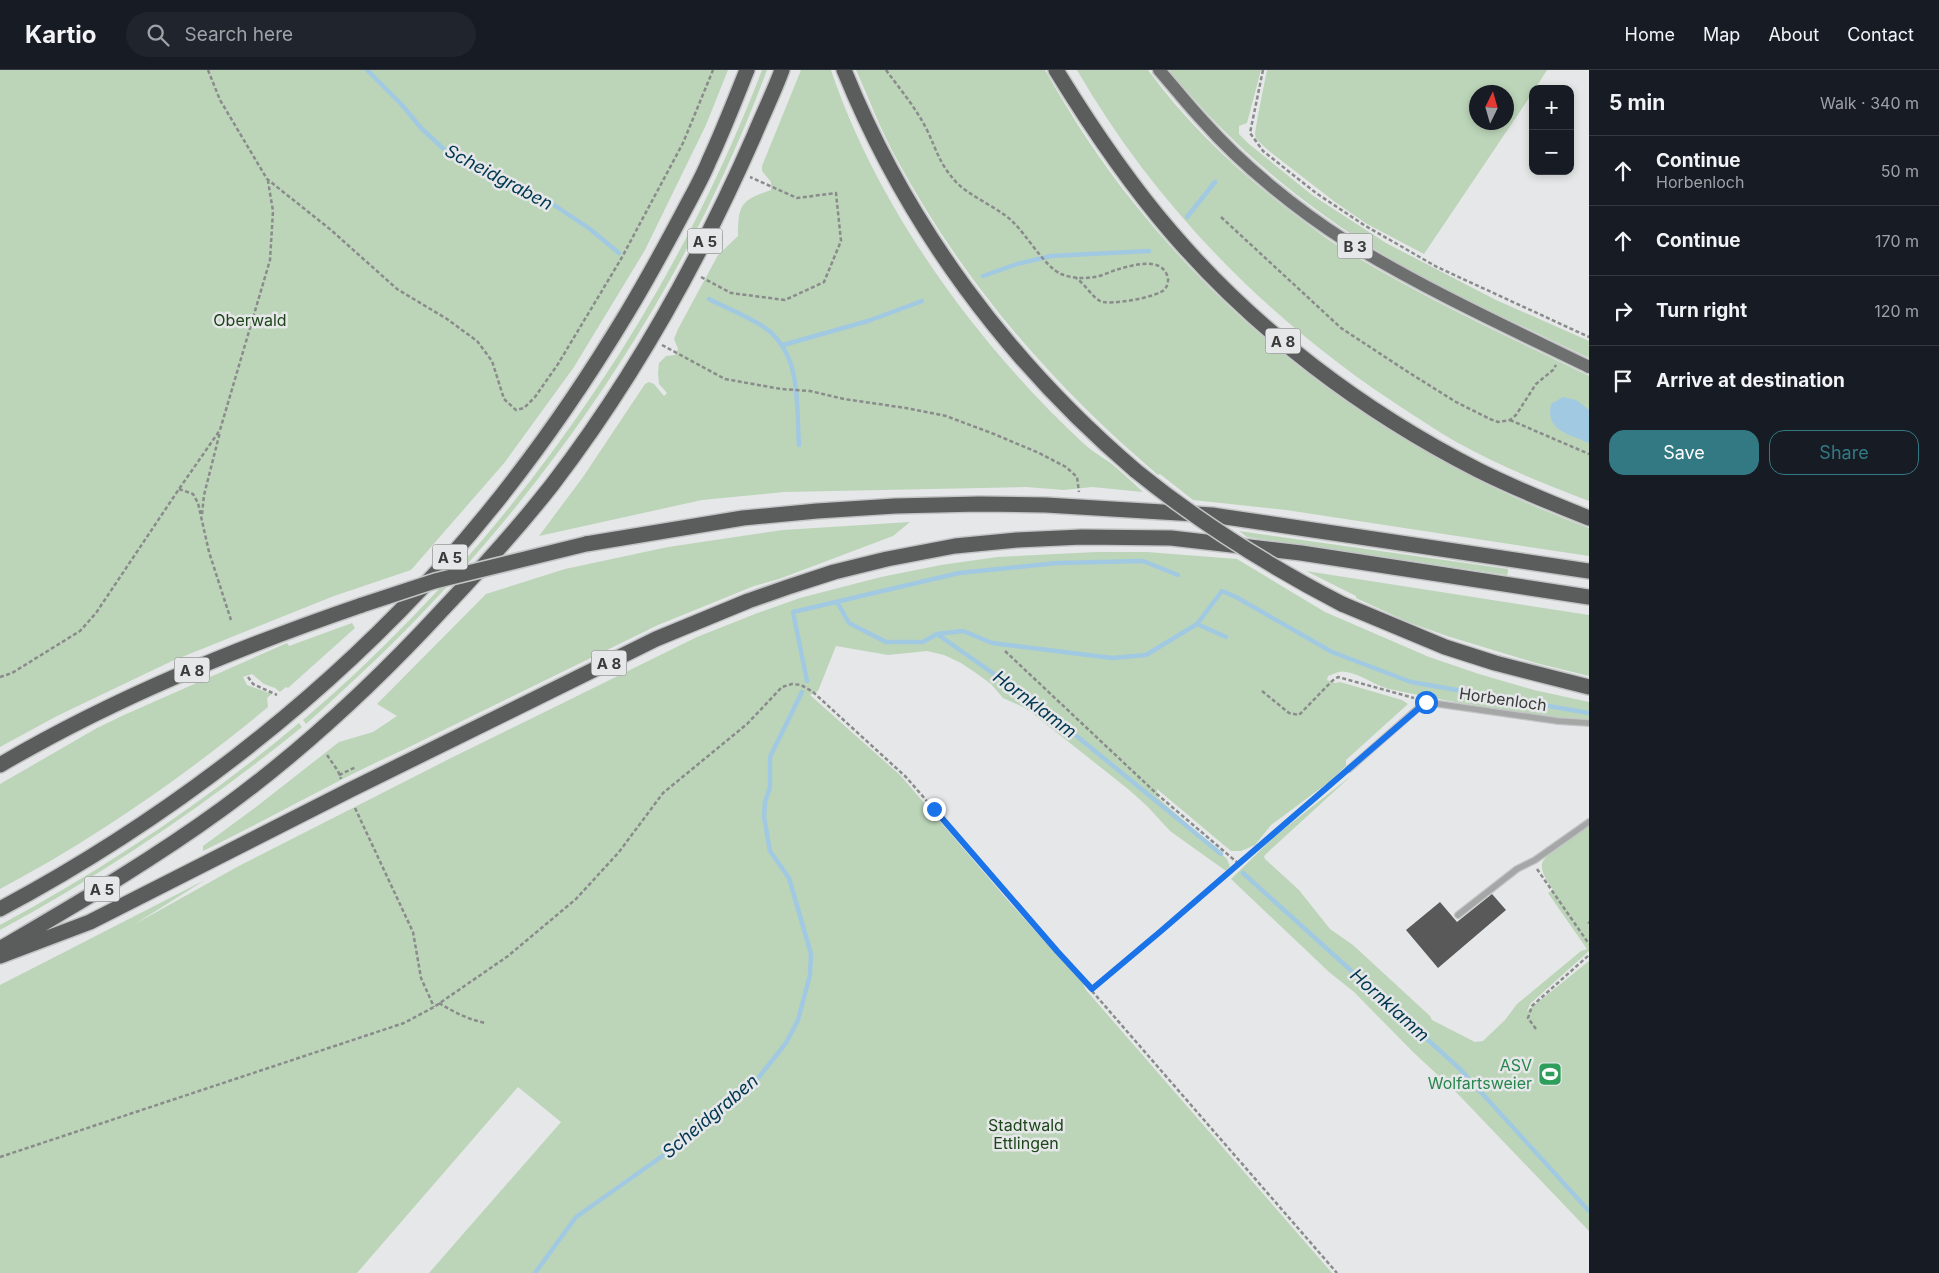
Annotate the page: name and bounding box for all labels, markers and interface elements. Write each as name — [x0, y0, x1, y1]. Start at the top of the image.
search box — [126, 12, 476, 57]
text: Kartio — [25, 20, 96, 49]
icon: search — [144, 21, 172, 49]
text: Search here — [184, 23, 293, 46]
text: Home — [1625, 24, 1675, 45]
text: Map — [1703, 24, 1740, 45]
text: About — [1768, 24, 1819, 45]
text: Contact — [1847, 24, 1914, 45]
north arrow — [1469, 85, 1514, 130]
map controls — [1529, 85, 1574, 175]
button: + — [1529, 85, 1574, 130]
text: 5 min — [1609, 90, 1665, 115]
text: Walk · 340 m — [1820, 93, 1919, 113]
button: − — [1529, 130, 1574, 175]
water label: Scheidgraben — [442, 140, 556, 214]
text: Continue — [1656, 149, 1741, 172]
icon: ahead — [1609, 157, 1637, 185]
text: 50 m — [1881, 161, 1919, 181]
text: Horbenloch — [1656, 172, 1744, 192]
icon: ahead — [1609, 227, 1637, 255]
road number: A 5 — [688, 228, 722, 254]
text: Continue — [1656, 229, 1741, 252]
text: 170 m — [1875, 231, 1919, 251]
road number: B 3 — [1338, 234, 1372, 258]
icon: right — [1609, 297, 1637, 325]
text: Turn right — [1656, 299, 1747, 322]
text: 120 m — [1874, 301, 1919, 321]
park label: Oberwald — [213, 310, 287, 330]
road number: A 8 — [1266, 328, 1300, 354]
icon: arrive — [1609, 367, 1637, 395]
text: Arrive at destination — [1656, 369, 1845, 392]
button: Save — [1609, 430, 1759, 475]
button: Share — [1769, 430, 1919, 475]
road number: A 5 — [432, 544, 468, 570]
road number: A 8 — [592, 650, 626, 676]
road number: A 8 — [174, 658, 210, 682]
water label: Hornklamm — [989, 666, 1081, 742]
street label: Horbenloch — [1458, 683, 1548, 715]
route start — [1415, 691, 1438, 714]
route end — [923, 798, 946, 821]
road number: A 5 — [84, 876, 120, 902]
water label: Hornklamm — [1346, 964, 1434, 1046]
place label: ASV Wolfartsweier — [1428, 1055, 1532, 1093]
sports icon: ASV Wolfartsweier — [1537, 1061, 1563, 1087]
water label: Scheidgraben — [658, 1070, 762, 1162]
park label: Stadtwald Ettlingen — [988, 1115, 1064, 1153]

